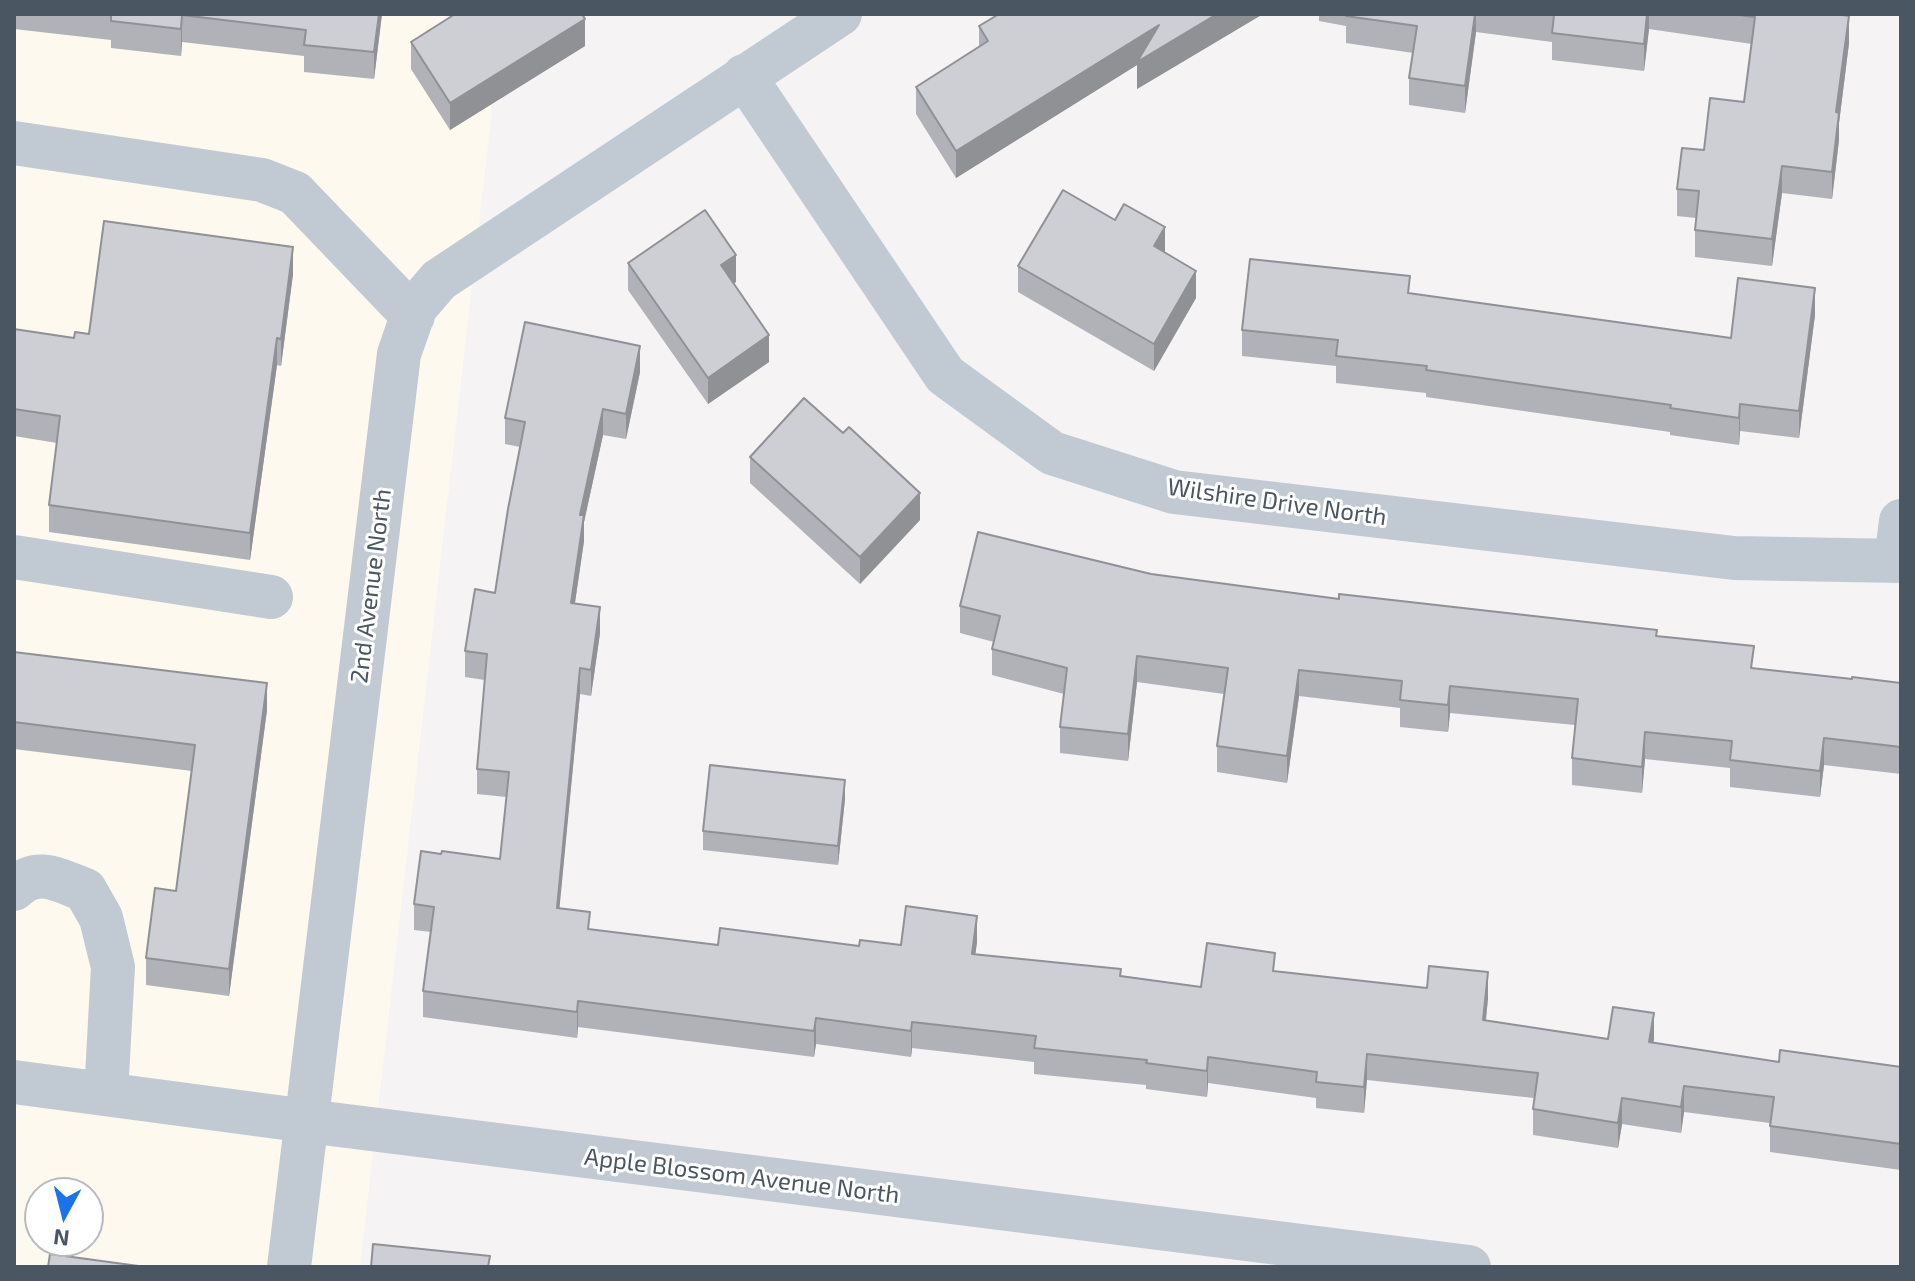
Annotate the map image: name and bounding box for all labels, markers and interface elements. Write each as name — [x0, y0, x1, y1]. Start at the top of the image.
street label: Wilshire Drive North — [1166, 472, 1388, 532]
street label: 2nd Avenue North — [345, 487, 397, 685]
street label: Apple Blossom Avenue North — [583, 1142, 901, 1210]
north arrow — [24, 1177, 104, 1257]
text: N — [52, 1225, 71, 1253]

